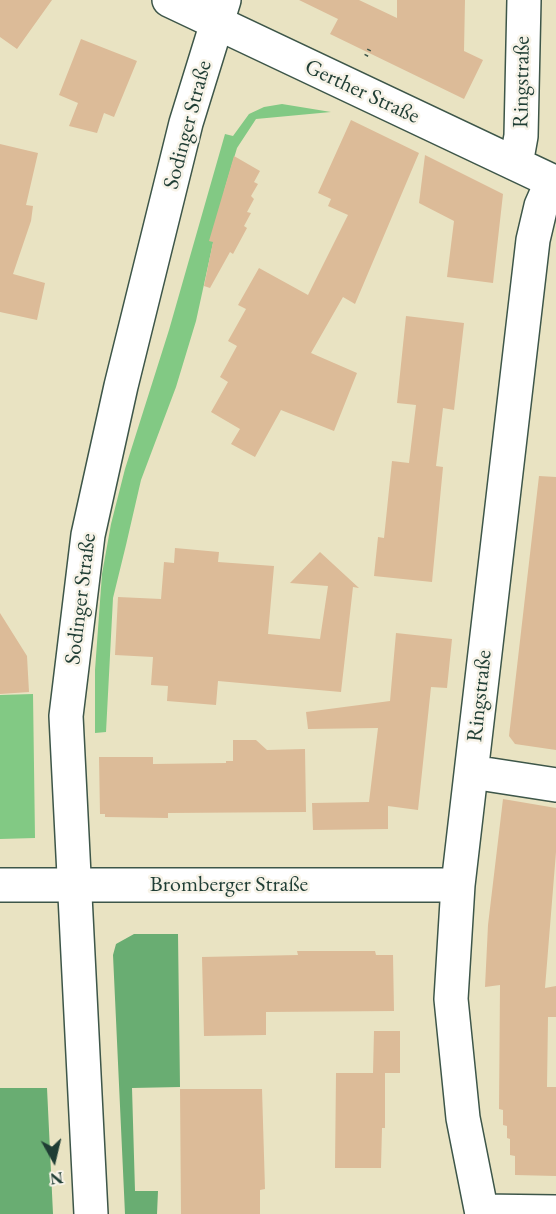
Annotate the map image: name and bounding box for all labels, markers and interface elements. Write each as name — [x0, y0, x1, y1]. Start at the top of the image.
street label: Ringstraße — [508, 36, 536, 128]
street label: Gerther Straße — [300, 54, 424, 130]
street label: Sodinger Straße — [158, 58, 218, 192]
street label: Sodinger Straße — [60, 532, 102, 666]
street label: Ringstraße — [462, 649, 498, 743]
street label: Bromberger Straße — [150, 872, 308, 898]
north arrow — [24, 1130, 84, 1190]
text: N — [49, 1167, 64, 1190]

